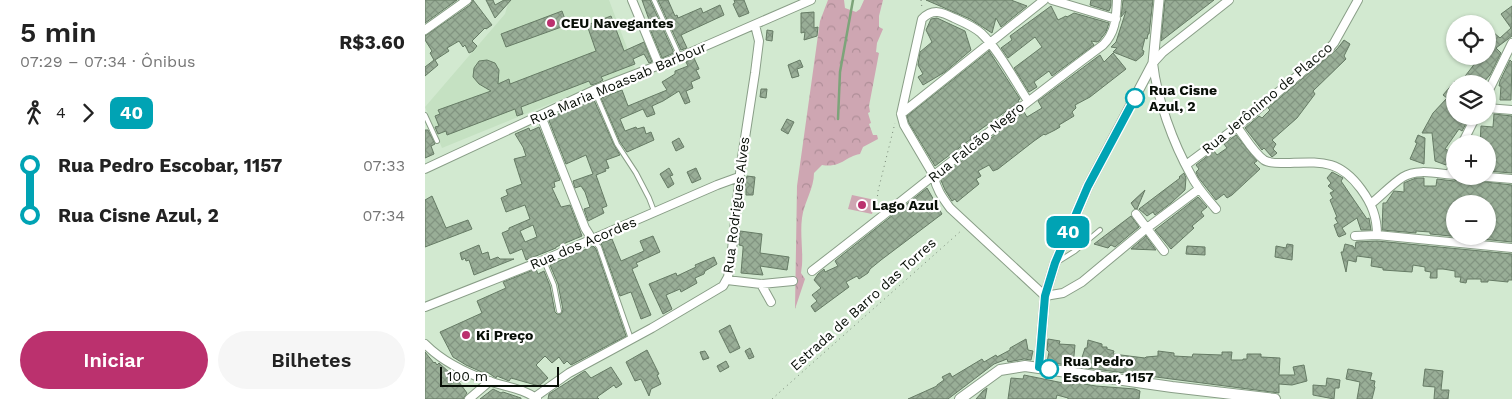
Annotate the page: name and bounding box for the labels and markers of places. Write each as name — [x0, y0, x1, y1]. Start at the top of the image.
place label: CEU Navegantes — [561, 15, 674, 31]
marker: CEU Navegantes — [545, 17, 557, 29]
place label: Rua Cisne Azul, 2 — [1149, 82, 1217, 114]
marker: Rua Cisne Azul, 2 — [1125, 88, 1145, 108]
place label: Lago Azul — [872, 197, 939, 213]
marker: Lago Azul — [856, 199, 868, 211]
place label: Ki Preço — [476, 327, 534, 343]
marker: Ki Preço — [460, 329, 472, 341]
place label: Rua Pedro Escobar, 1157 — [1063, 353, 1154, 385]
marker: Rua Pedro Escobar, 1157 — [1039, 359, 1059, 379]

